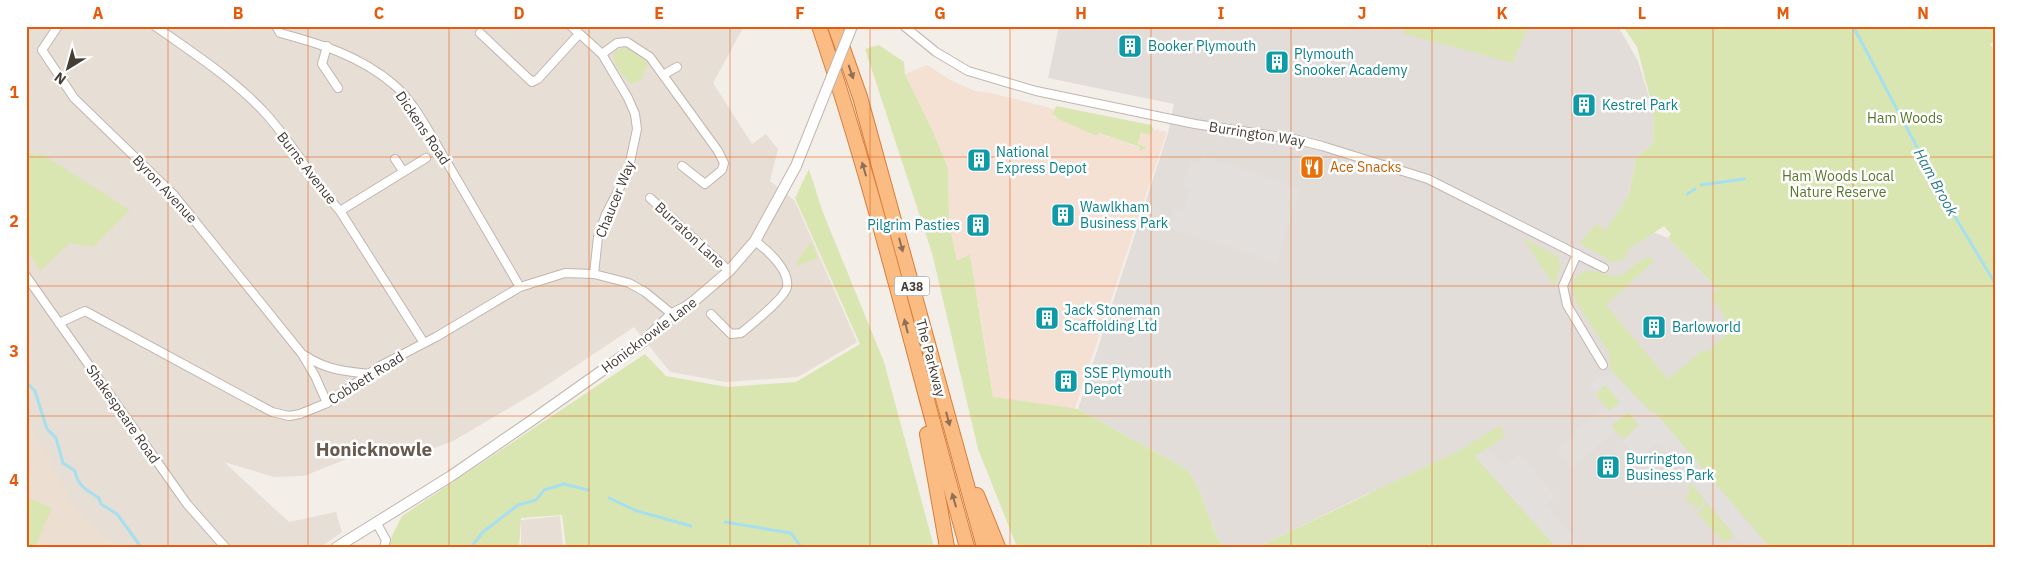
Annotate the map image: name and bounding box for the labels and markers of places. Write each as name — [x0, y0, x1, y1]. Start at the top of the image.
building icon: Booker Plymouth — [1117, 33, 1143, 59]
place label: Booker Plymouth — [1148, 37, 1256, 55]
place label: Plymouth Snooker Academy — [1294, 45, 1407, 79]
building icon: Plymouth Snooker Academy — [1264, 49, 1290, 75]
building icon: Kestrel Park — [1571, 92, 1597, 118]
place label: Kestrel Park — [1602, 96, 1679, 114]
place label: National Express Depot — [996, 143, 1087, 177]
building icon: National Express Depot — [966, 147, 992, 173]
restaurant icon: Ace Snacks — [1299, 154, 1325, 180]
place label: Ace Snacks — [1330, 158, 1402, 176]
place label: Wawlkham Business Park — [1080, 198, 1169, 232]
building icon: Wawlkham Business Park — [1050, 202, 1076, 228]
building icon: Pilgrim Pasties — [965, 212, 991, 238]
place label: Pilgrim Pasties — [867, 216, 960, 234]
place label: Jack Stoneman Scaffolding Ltd — [1064, 301, 1160, 335]
building icon: Jack Stoneman Scaffolding Ltd — [1034, 305, 1060, 331]
building icon: Barloworld — [1641, 314, 1667, 340]
place label: Barloworld — [1672, 318, 1741, 336]
place label: SSE Plymouth Depot — [1084, 364, 1172, 398]
building icon: SSE Plymouth Depot — [1053, 368, 1079, 394]
place label: Burrington Business Park — [1626, 450, 1715, 484]
building icon: Burrington Business Park — [1595, 454, 1621, 480]

